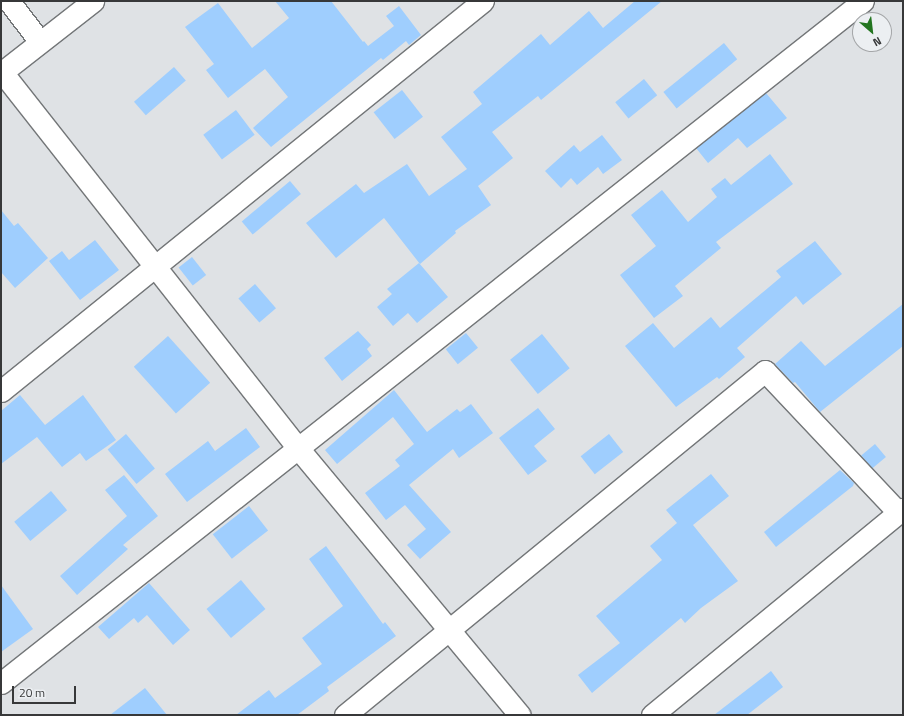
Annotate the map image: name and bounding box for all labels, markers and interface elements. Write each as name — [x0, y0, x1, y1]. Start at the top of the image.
north arrow — [852, 12, 892, 52]
text: N — [870, 33, 884, 51]
scale bar — [14, 678, 78, 704]
text: 20 m — [19, 683, 45, 702]

